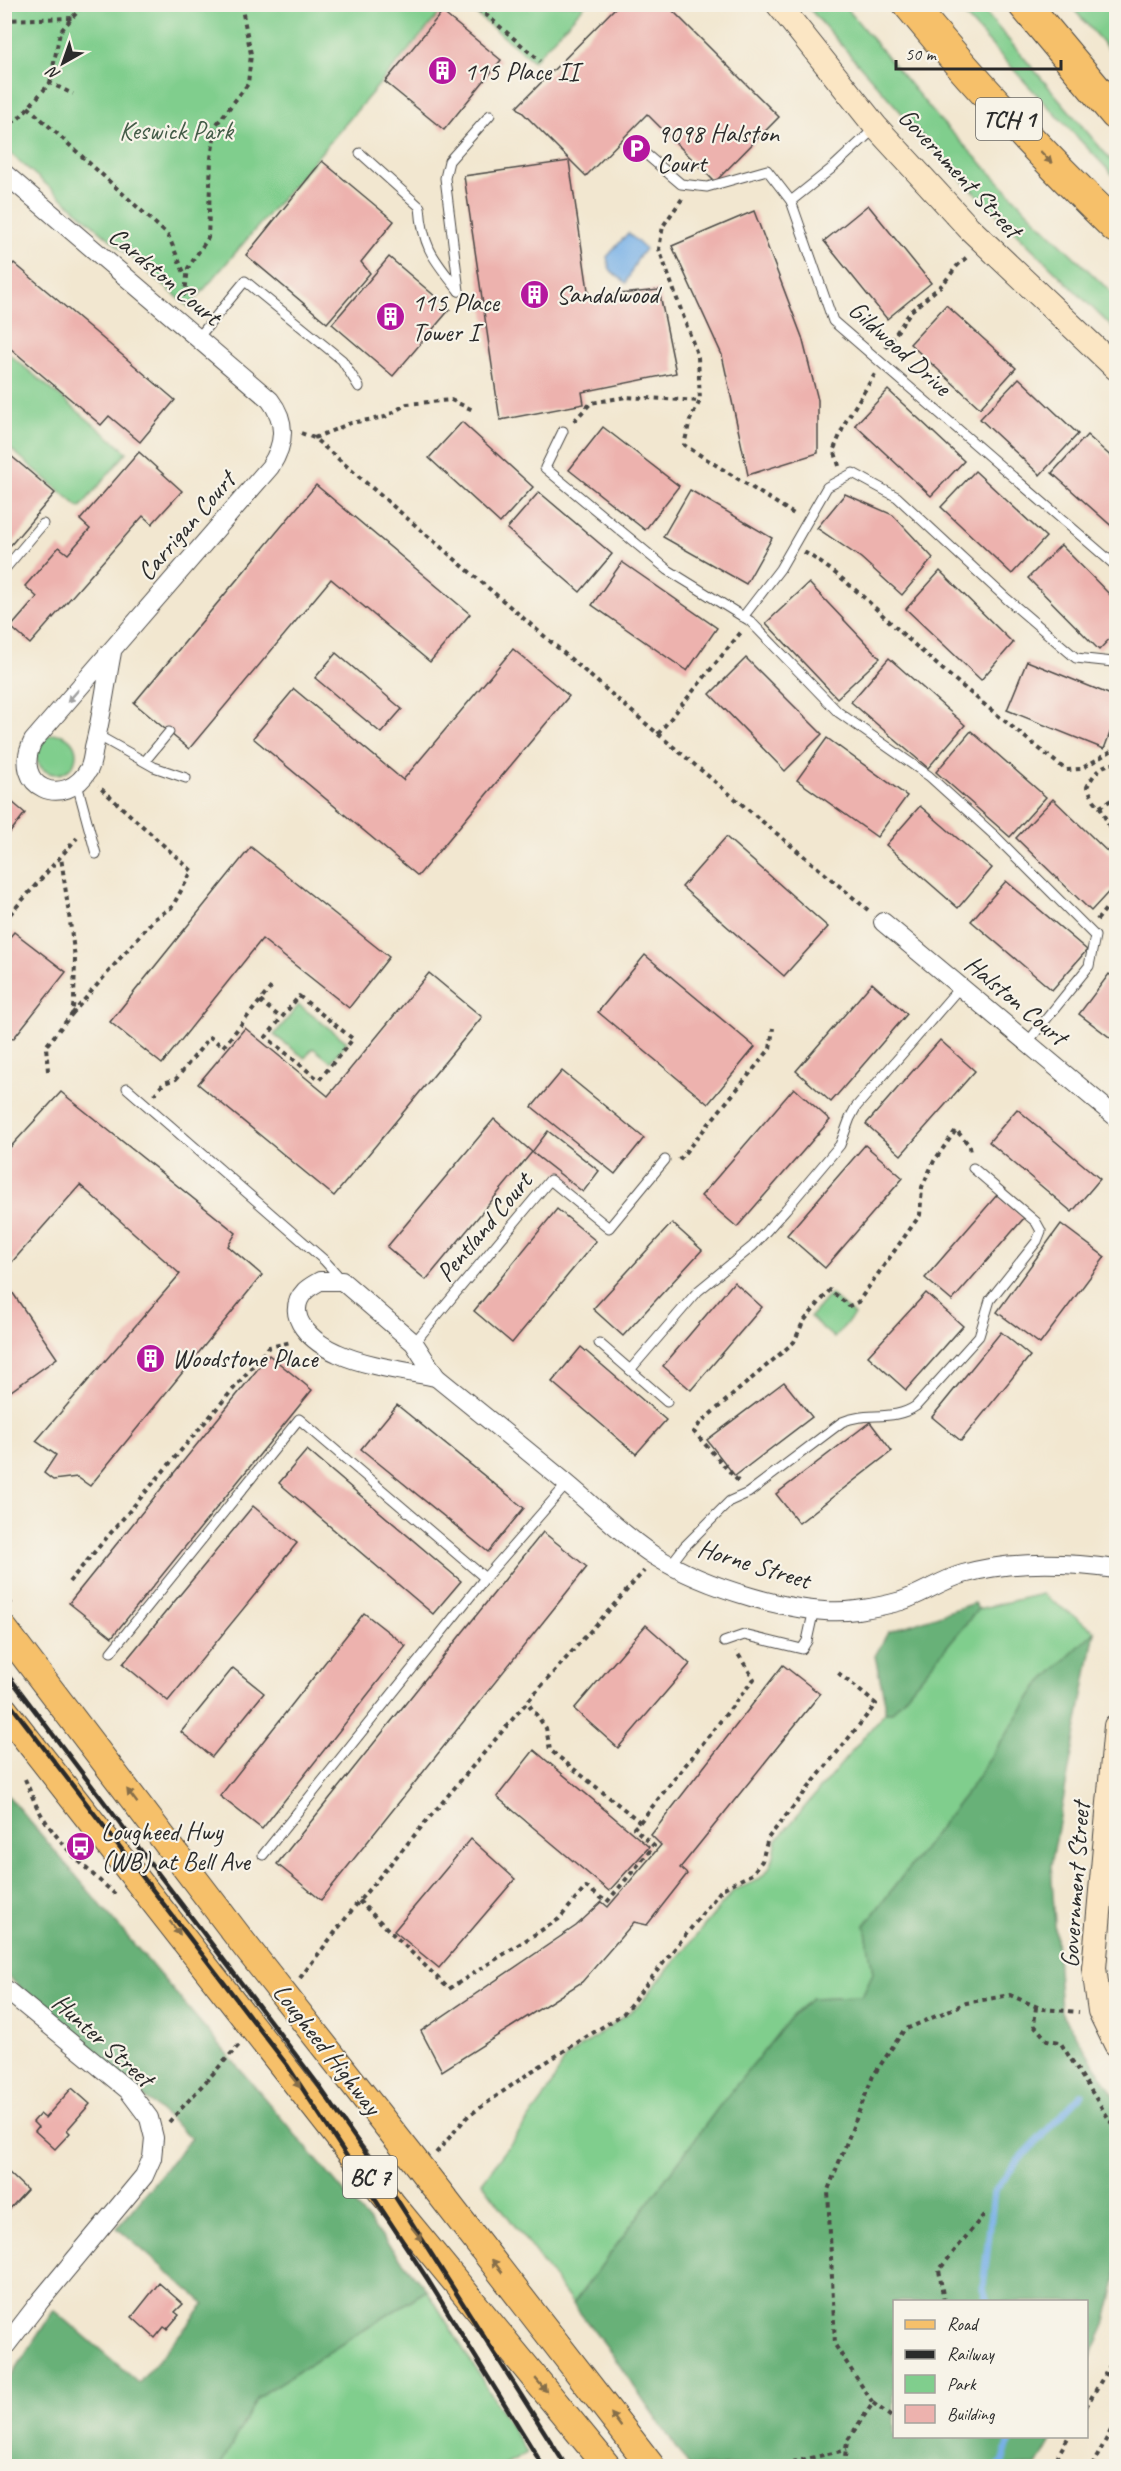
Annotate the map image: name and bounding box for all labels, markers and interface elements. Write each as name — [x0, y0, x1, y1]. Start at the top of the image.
north arrow — [33, 33, 93, 93]
scale bar — [896, 33, 1061, 71]
text: 50 m — [905, 43, 938, 65]
building icon: 115 Place II — [427, 55, 459, 87]
place label: 115 Place II — [464, 55, 584, 88]
text: N — [41, 61, 64, 85]
road number: TCH 1 — [976, 98, 1042, 140]
street label: Government Street — [891, 101, 1031, 248]
park label: Keswick Park — [119, 114, 235, 147]
place label: 9098 Halston Court — [657, 117, 780, 180]
parking icon: 9098 Halston Court — [620, 132, 652, 164]
one-way arrow — [1038, 150, 1052, 164]
street label: Cardston Court — [102, 219, 230, 334]
building icon: Sandalwood — [519, 278, 551, 310]
place label: Sandalwood — [556, 278, 662, 311]
place label: 115 Place Tower I — [412, 286, 501, 349]
street label: Gildwood Drive — [842, 293, 959, 404]
building icon: 115 Place Tower I — [375, 301, 407, 333]
street label: Carrigan Court — [130, 462, 245, 587]
one-way arrow — [67, 688, 80, 703]
street label: Halston Court — [958, 947, 1077, 1055]
street label: Pentland Court — [429, 1164, 541, 1288]
building icon: Woodstone Place — [135, 1342, 167, 1374]
place label: Woodstone Place — [172, 1342, 319, 1375]
street label: Horne Street — [694, 1531, 816, 1597]
one-way arrow — [125, 1788, 138, 1804]
street label: Government Street — [1053, 1798, 1097, 1969]
place label: Lougheed Hwy (WB) at Bell Ave — [101, 1815, 251, 1878]
bus stop icon: Lougheed Hwy (WB) at Bell Ave — [64, 1830, 96, 1862]
one-way arrow — [169, 1920, 182, 1936]
street label: Lougheed Highway — [265, 1977, 390, 2123]
street label: Hunter Street — [45, 1986, 163, 2096]
one-way arrow — [289, 2074, 301, 2089]
road number: BC 7 — [343, 2156, 397, 2198]
one-way arrow — [410, 2226, 423, 2242]
one-way arrow — [491, 2258, 503, 2273]
legend — [893, 2300, 1088, 2438]
text: Road — [947, 2313, 980, 2335]
text: Railway — [947, 2343, 995, 2365]
text: Park — [947, 2373, 977, 2395]
one-way arrow — [534, 2377, 547, 2393]
text: Building — [947, 2403, 996, 2425]
one-way arrow — [610, 2412, 622, 2428]

